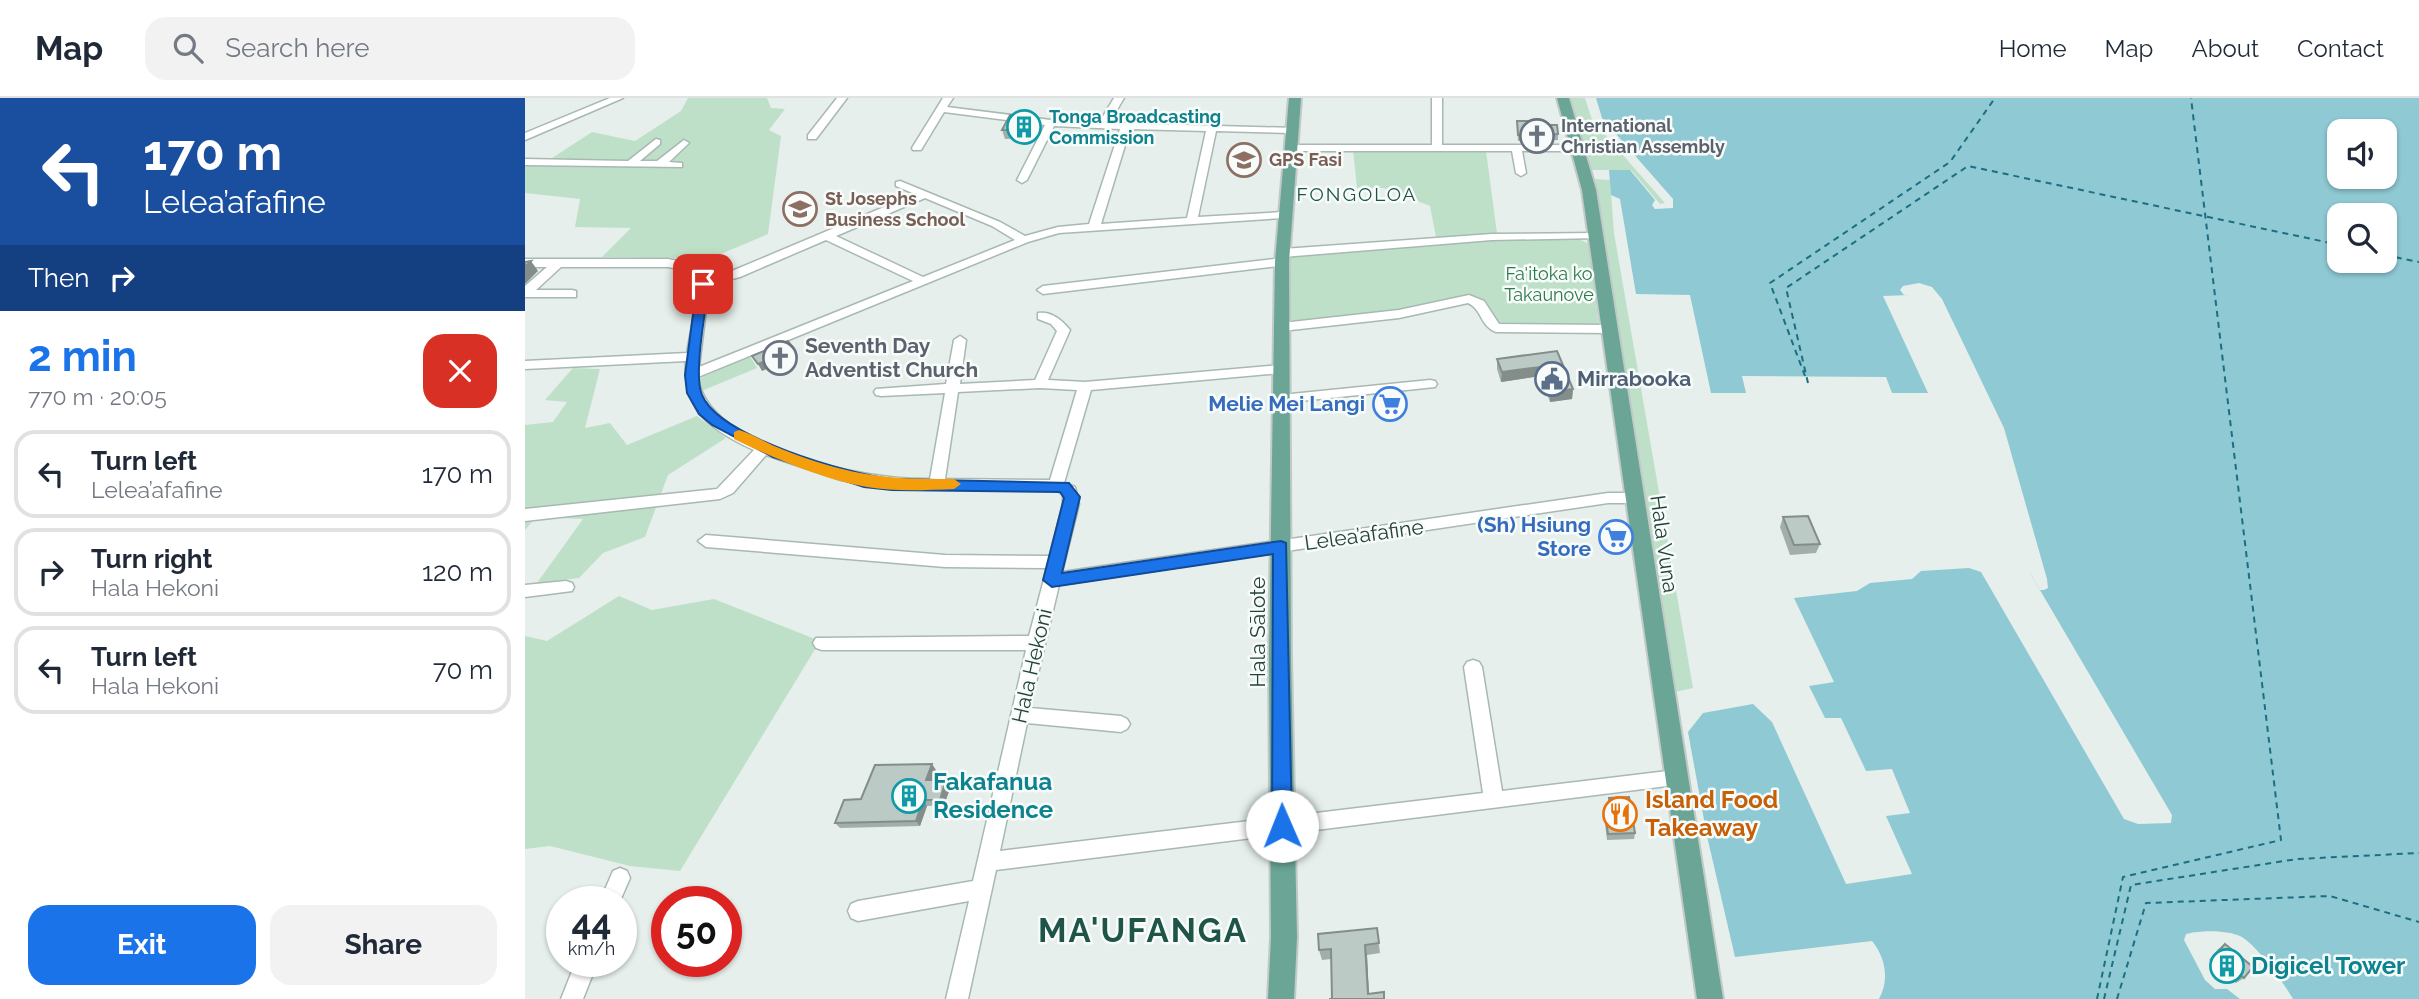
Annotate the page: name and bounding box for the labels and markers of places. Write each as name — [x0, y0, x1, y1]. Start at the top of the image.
place label: Tonga Broadcasting Commission — [1049, 106, 1221, 148]
building icon: Tonga Broadcasting Commission — [1005, 108, 1043, 146]
place label: International Christian Assembly — [1561, 115, 1725, 157]
church icon: International Christian Assembly — [1518, 117, 1556, 155]
school or university icon: GPS Fasi — [1225, 141, 1263, 179]
place label: GPS Fasi — [1269, 149, 1342, 170]
place label: St Josephs Business School — [825, 188, 965, 230]
school or university icon: St Josephs Business School — [781, 190, 819, 228]
pin — [673, 254, 733, 314]
place label: Seventh Day Adventist Church — [805, 333, 978, 382]
church icon: Seventh Day Adventist Church — [761, 339, 799, 377]
public building icon: Mirrabooka — [1533, 360, 1571, 398]
place label: Mirrabooka — [1577, 366, 1691, 391]
supermarket icon: Melie Mei Langi — [1371, 385, 1409, 423]
place label: Melie Mei Langi — [1208, 391, 1365, 416]
place label: (Sh) Hsiung Store — [1477, 512, 1591, 561]
supermarket icon: (Sh) Hsiung Store — [1597, 518, 1635, 556]
place label: Fakafanua Residence — [933, 767, 1053, 824]
building icon: Fakafanua Residence — [890, 777, 928, 815]
place label: Island Food Takeaway — [1645, 785, 1778, 842]
restaurant icon: Island Food Takeaway — [1601, 795, 1639, 833]
building icon: Digicel Tower — [2208, 947, 2246, 985]
place label: Digicel Tower — [2251, 951, 2405, 980]

